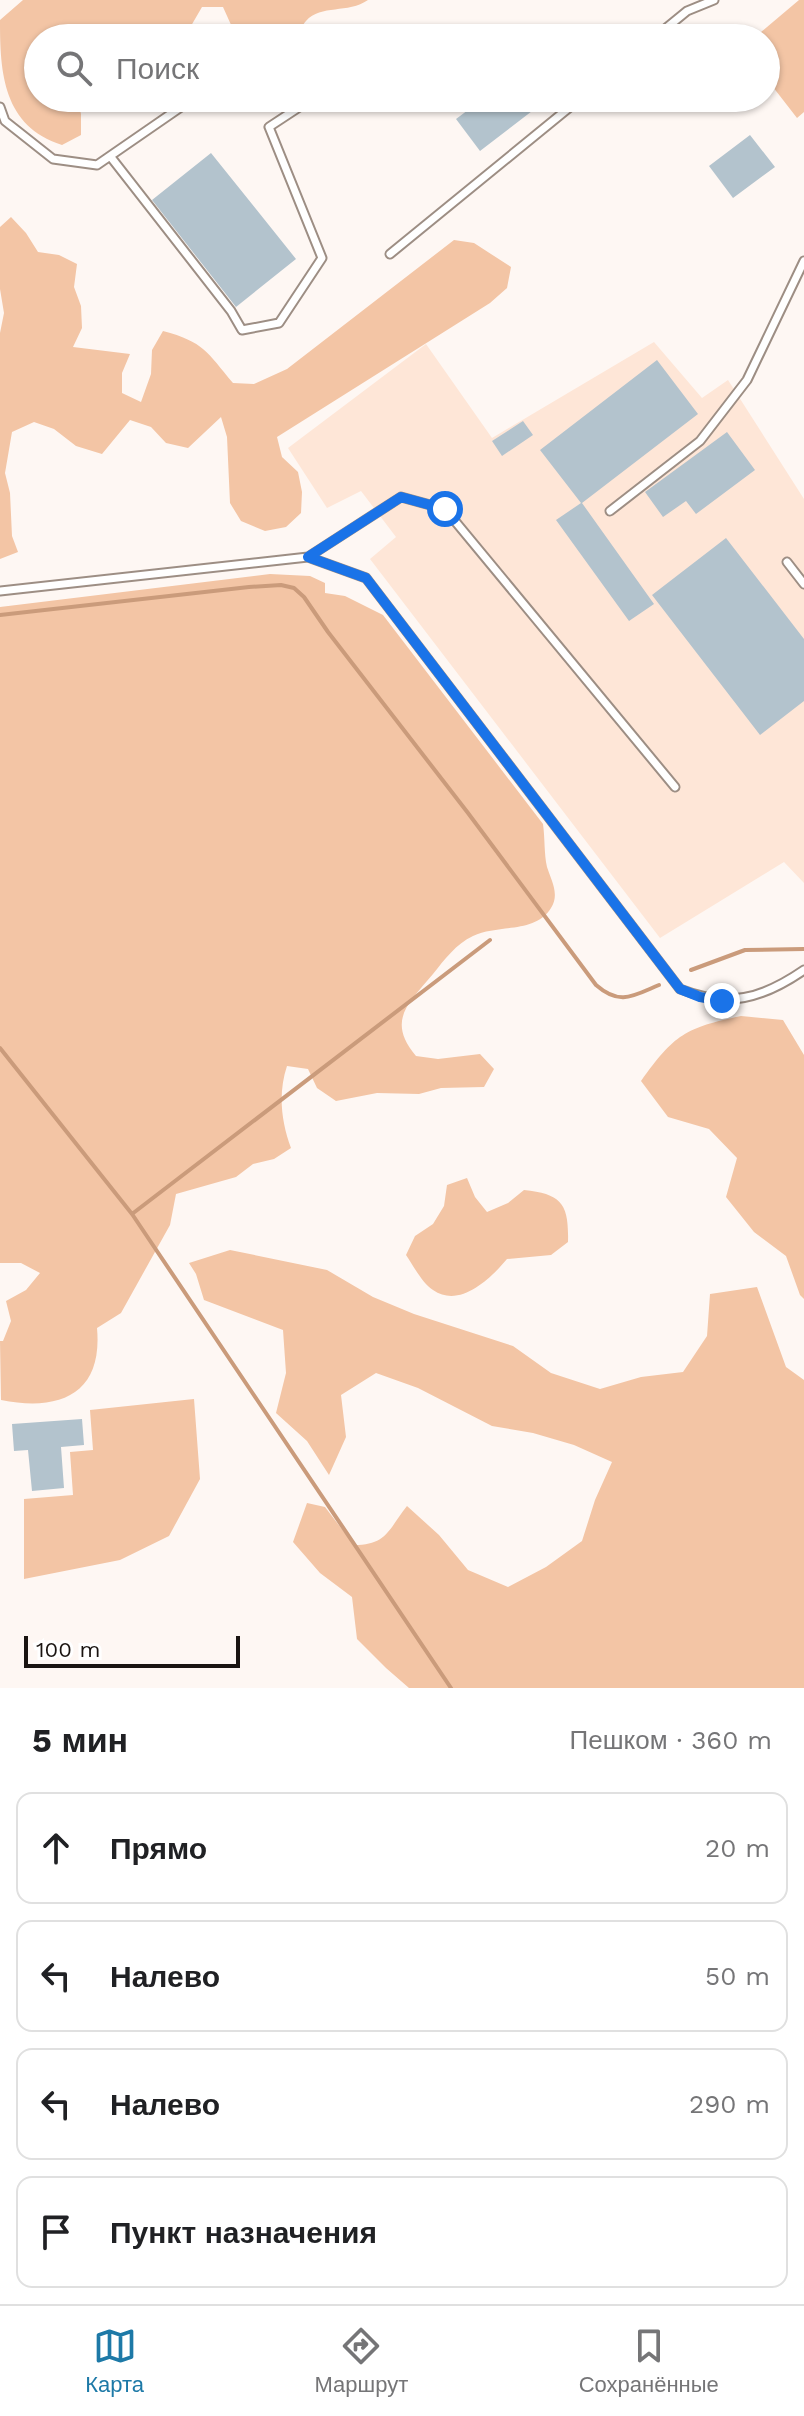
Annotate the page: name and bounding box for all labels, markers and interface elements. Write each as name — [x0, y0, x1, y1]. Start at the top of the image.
search box — [24, 24, 780, 112]
icon: search — [52, 46, 96, 90]
text: Поиск — [116, 51, 199, 86]
route start — [427, 491, 463, 527]
route end — [704, 983, 740, 1019]
scale bar — [24, 1632, 240, 1668]
text: 100 m — [36, 1637, 100, 1662]
text: 5 мин — [32, 1720, 128, 1760]
text: Пешком · 360 m — [570, 1725, 772, 1755]
icon: ahead — [34, 1826, 78, 1870]
text: Прямо — [110, 1831, 207, 1866]
text: 20 m — [705, 1833, 770, 1863]
icon: left — [34, 1954, 78, 1998]
text: Налево — [110, 1959, 220, 1994]
text: 50 m — [705, 1961, 770, 1991]
icon: left — [34, 2082, 78, 2126]
text: Налево — [110, 2087, 220, 2122]
text: 290 m — [689, 2089, 770, 2119]
icon: arrive — [34, 2210, 78, 2254]
text: Пункт назначения — [110, 2215, 377, 2250]
tab: Карта — [85, 2324, 144, 2398]
tab: Маршрут — [315, 2324, 408, 2398]
tab: Сохранённые — [579, 2324, 719, 2398]

